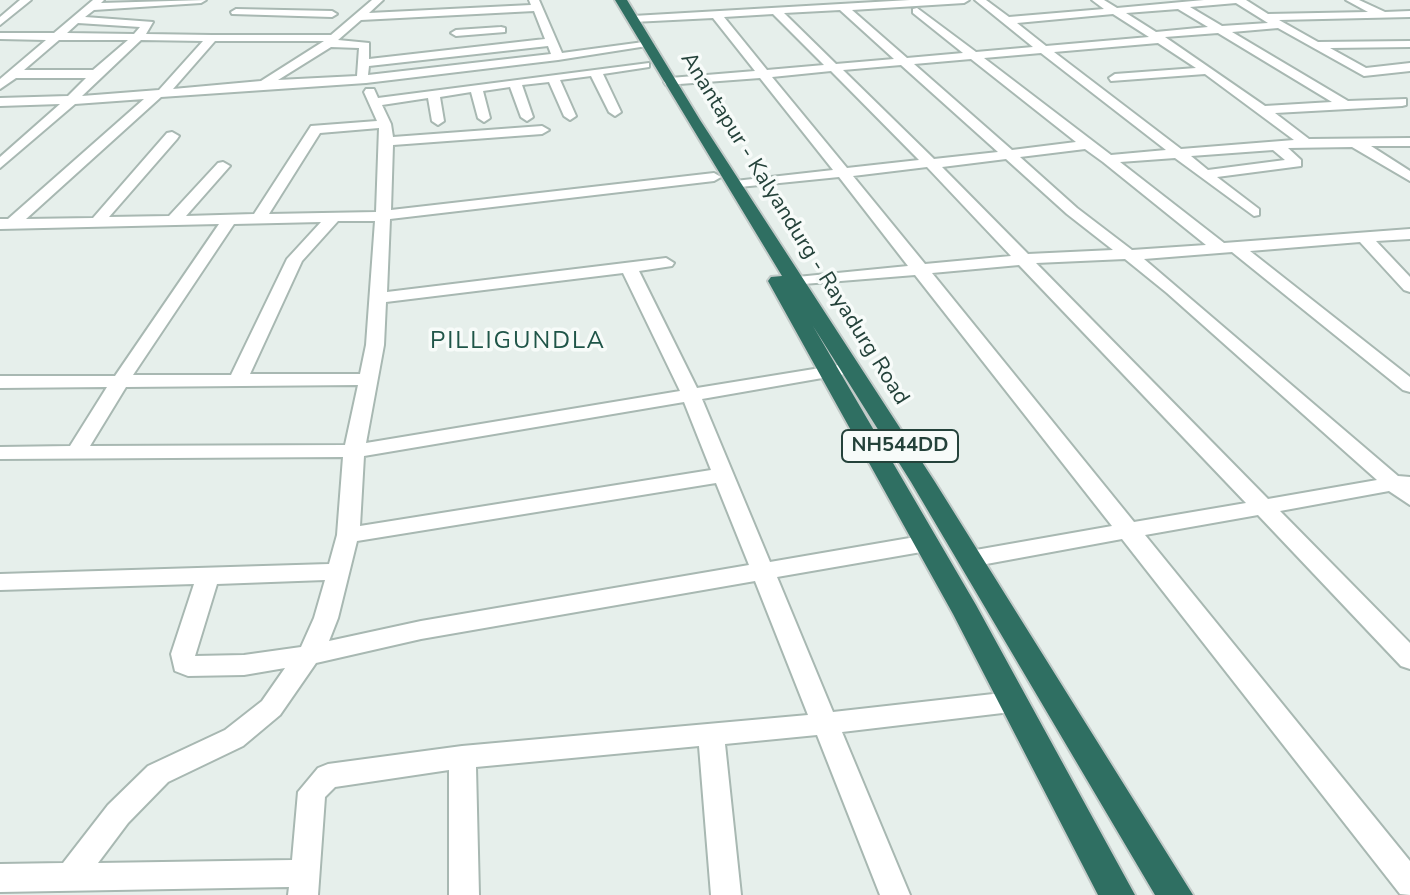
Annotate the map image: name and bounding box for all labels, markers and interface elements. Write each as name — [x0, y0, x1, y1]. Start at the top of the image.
street label: Anantapur - Kalyandurg - Rayadurg Road — [674, 48, 914, 410]
district label: PILLIGUNDLA — [430, 328, 606, 356]
road number: NH544DD — [842, 430, 958, 462]

